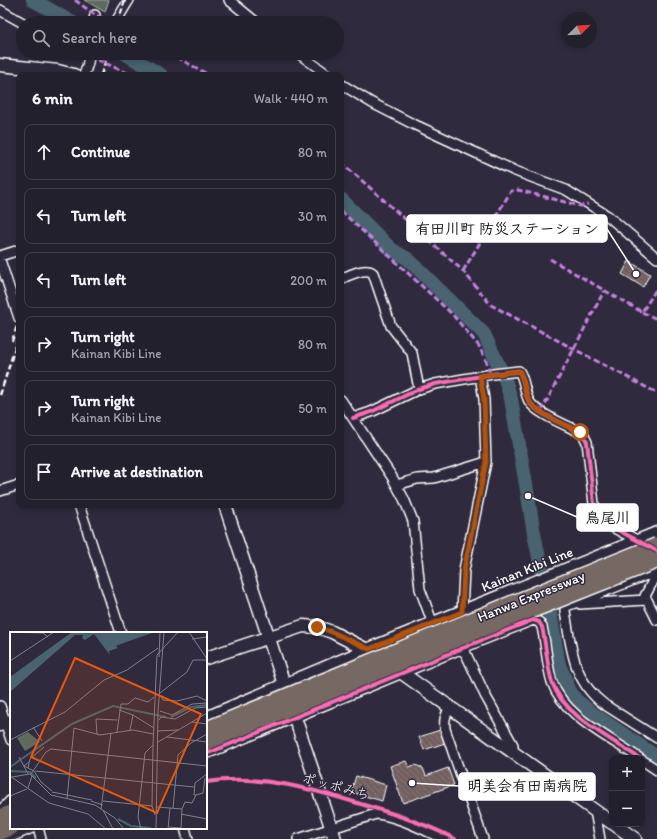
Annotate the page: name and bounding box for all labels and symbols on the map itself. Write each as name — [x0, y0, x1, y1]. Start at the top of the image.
north arrow — [561, 12, 597, 48]
callout: 有田川町 防災ステーション — [407, 215, 607, 242]
text: 有田川町 防災ステーション — [415, 220, 599, 238]
route start — [571, 423, 589, 441]
callout: 鳥尾川 — [577, 504, 638, 531]
text: 鳥尾川 — [585, 509, 631, 527]
street label: Kainan Kibi Line — [479, 543, 576, 596]
street label: Hanwa Expressway — [475, 567, 588, 626]
route end — [308, 618, 326, 636]
inset map — [10, 632, 207, 829]
street label: ポッポみち — [300, 769, 372, 804]
callout: 明美会有田南病院 — [459, 773, 595, 800]
text: 明美会有田南病院 — [467, 777, 587, 795]

